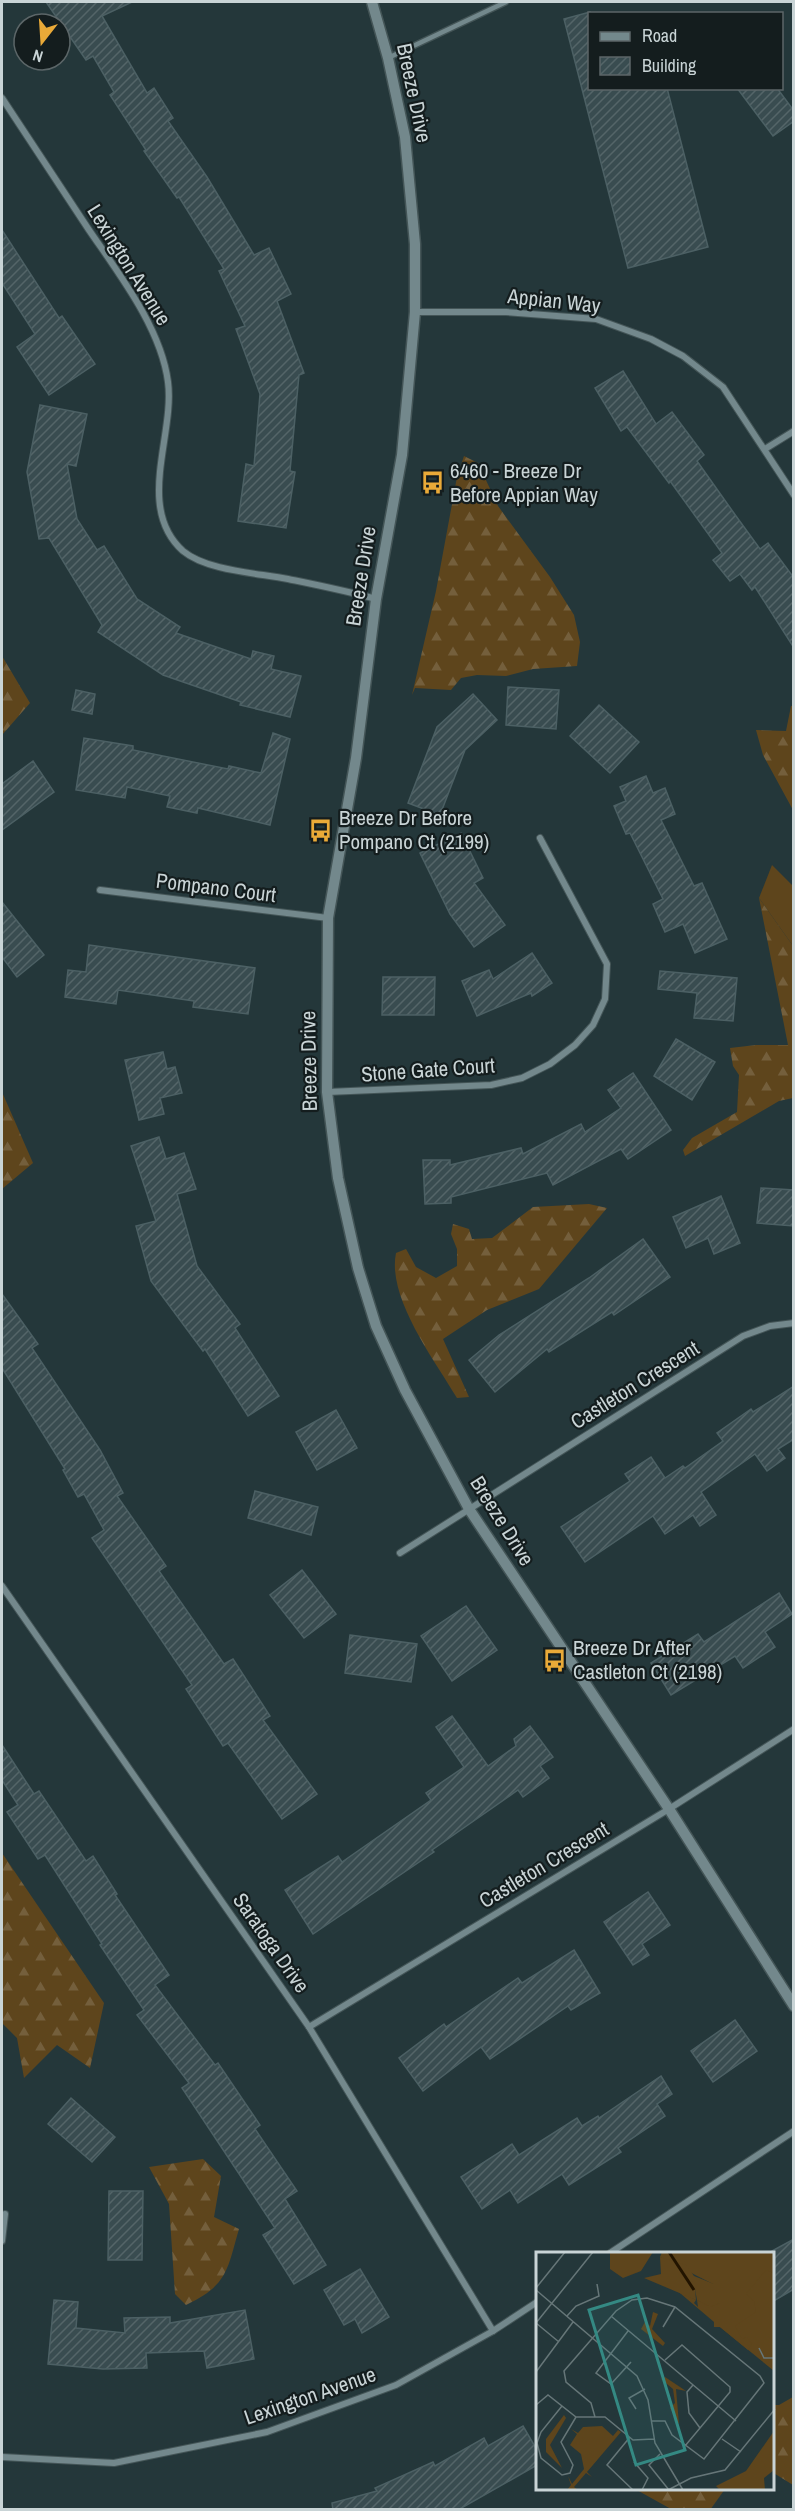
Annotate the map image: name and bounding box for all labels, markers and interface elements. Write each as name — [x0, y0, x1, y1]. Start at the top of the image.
north arrow — [12, 12, 72, 72]
legend — [588, 12, 783, 90]
text: Road — [642, 23, 677, 48]
street label: Breeze Drive — [390, 41, 439, 145]
text: N — [30, 44, 45, 68]
text: Building — [642, 53, 697, 78]
street label: Lexington Avenue — [81, 199, 178, 331]
street label: Appian Way — [505, 281, 602, 320]
place label: 6460 - Breeze Dr Before Appian Way — [450, 456, 598, 509]
bus stop icon: 6460 - Breeze Dr Before Appian Way — [419, 470, 445, 496]
street label: Breeze Drive — [338, 524, 383, 628]
place label: Breeze Dr Before Pompano Ct (2199) — [339, 803, 489, 856]
bus stop icon: Breeze Dr Before Pompano Ct (2199) — [308, 817, 334, 843]
street label: Pompano Court — [154, 866, 278, 909]
street label: Breeze Drive — [293, 1011, 324, 1112]
street label: Stone Gate Court — [360, 1050, 496, 1089]
street label: Castleton Crescent — [565, 1333, 705, 1436]
street label: Breeze Drive — [463, 1470, 541, 1571]
place label: Breeze Dr After Castleton Ct (2198) — [573, 1633, 722, 1686]
bus stop icon: Breeze Dr After Castleton Ct (2198) — [542, 1647, 568, 1673]
street label: Castleton Crescent — [474, 1814, 614, 1915]
street label: Saratoga Drive — [226, 1887, 317, 1998]
inset map — [536, 2252, 774, 2490]
street label: Lexington Avenue — [240, 2359, 380, 2432]

